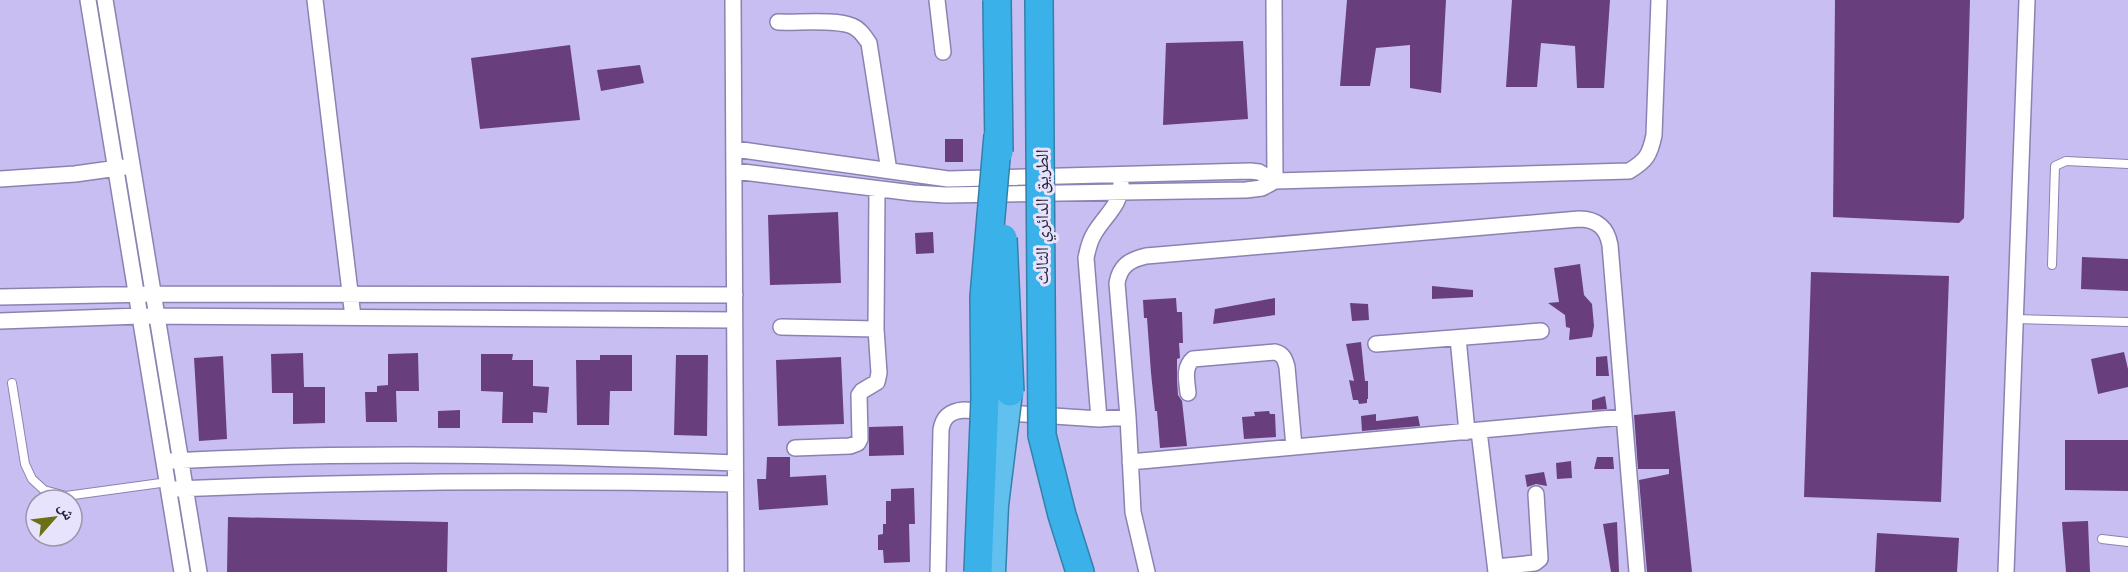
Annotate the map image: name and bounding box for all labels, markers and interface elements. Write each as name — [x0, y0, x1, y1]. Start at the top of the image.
street label: الطريق الدائري الثالث — [1030, 149, 1057, 285]
north arrow — [24, 488, 84, 548]
text: ش — [54, 499, 80, 523]

